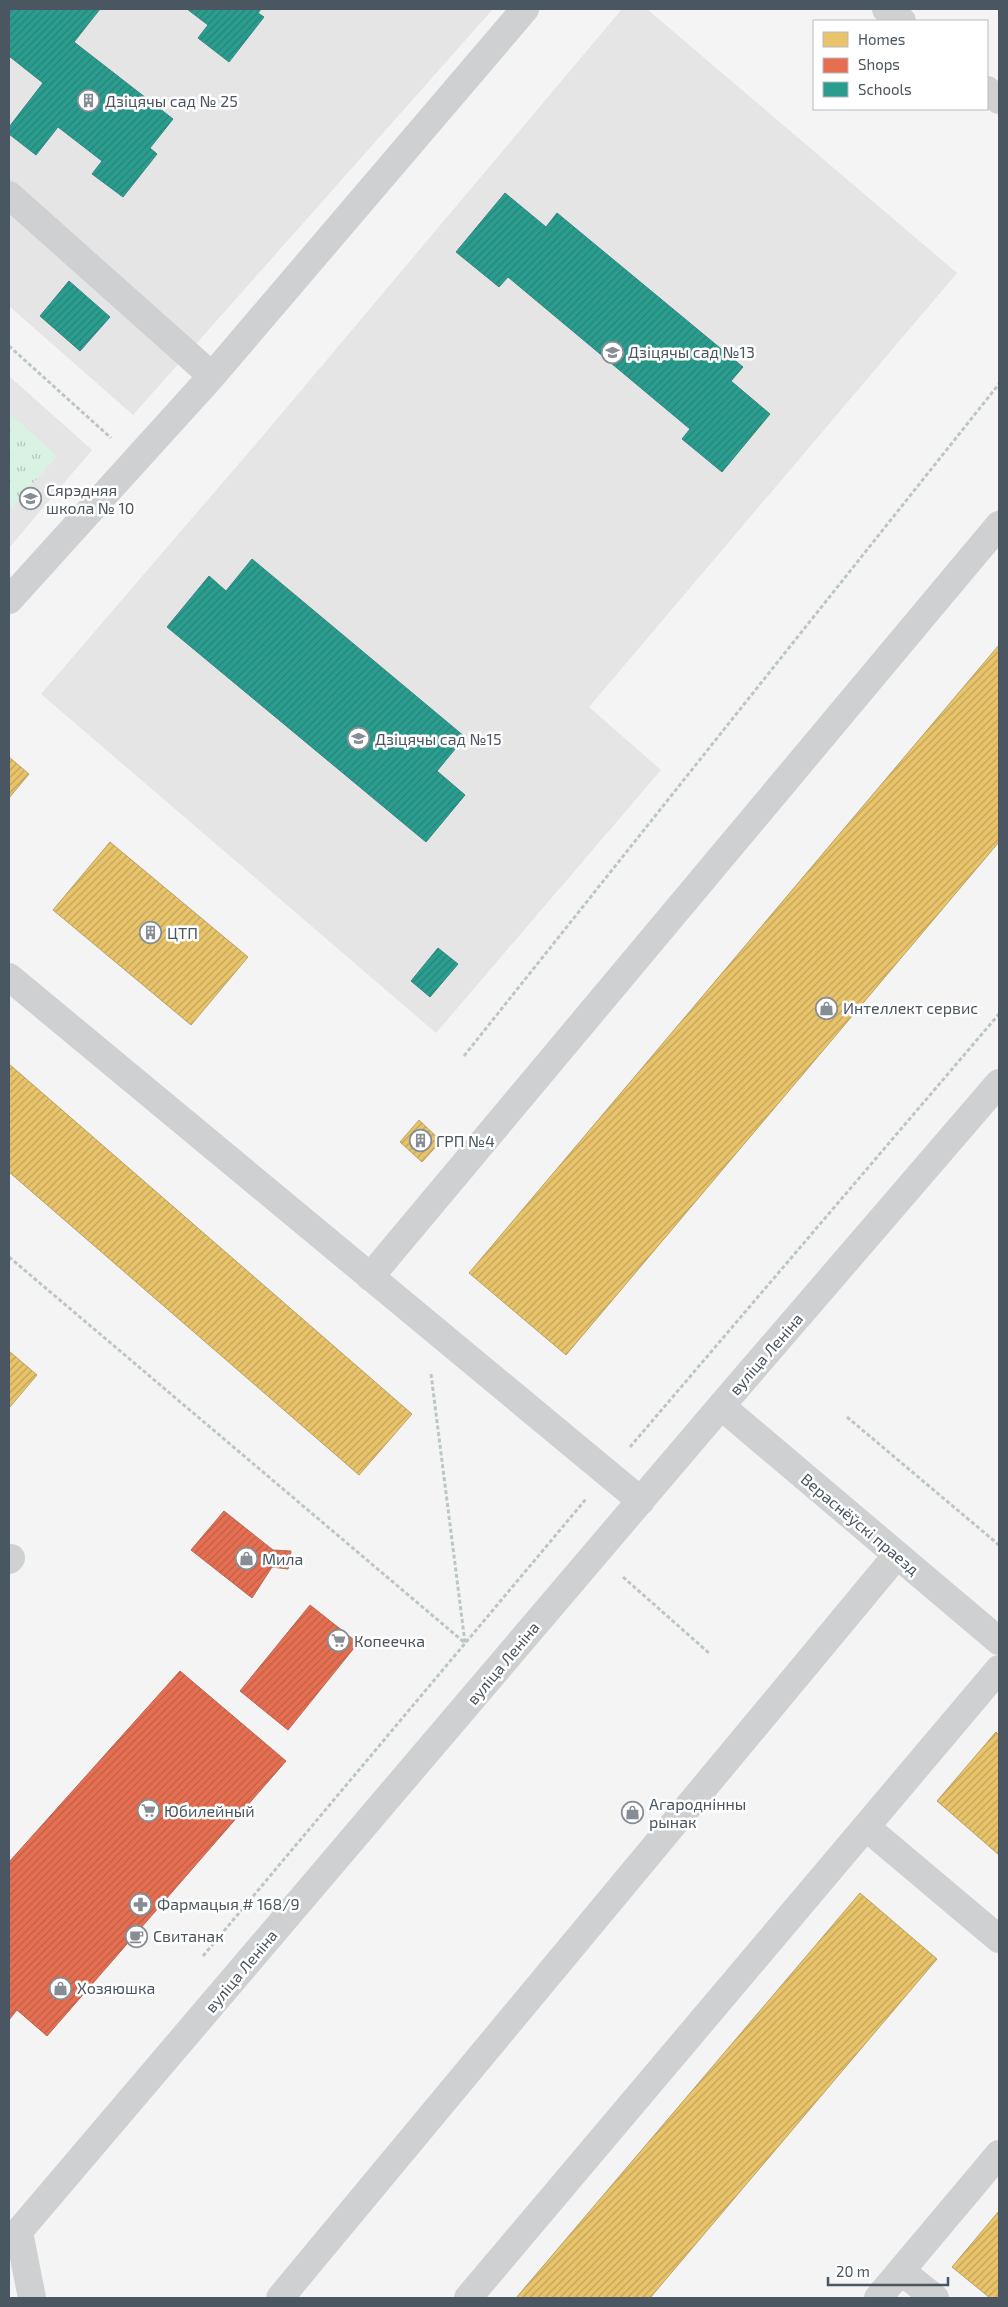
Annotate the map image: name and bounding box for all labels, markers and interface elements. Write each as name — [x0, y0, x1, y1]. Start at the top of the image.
legend — [813, 20, 988, 110]
text: Homes — [858, 30, 905, 48]
text: Shops — [858, 55, 900, 73]
text: Schools — [858, 80, 912, 98]
building icon: Дзіцячы сад № 25 — [77, 89, 101, 113]
place label: Дзіцячы сад № 25 — [105, 91, 238, 110]
school or university icon: Дзіцячы сад №13 — [600, 340, 624, 364]
place label: Дзіцячы сад №13 — [628, 342, 755, 361]
place label: Сярэдняя школа № 10 — [46, 480, 134, 517]
school or university icon: Сярэдняя школа № 10 — [18, 487, 42, 511]
school or university icon: Дзіцячы сад №15 — [347, 727, 371, 751]
place label: Дзіцячы сад №15 — [375, 729, 502, 748]
building icon: ЦТП — [139, 921, 163, 945]
place label: ЦТП — [167, 923, 198, 942]
shop icon: Интеллект сервис — [815, 996, 839, 1020]
place label: Интеллект сервис — [843, 998, 978, 1017]
building icon: ГРП №4 — [408, 1129, 432, 1153]
place label: ГРП №4 — [436, 1131, 495, 1150]
street label: вуліца Леніна — [725, 1309, 807, 1399]
street label: Вераснёўскі праезд — [797, 1469, 923, 1579]
shop icon: Мила — [234, 1547, 258, 1571]
place label: Мила — [262, 1549, 303, 1568]
street label: вуліца Леніна — [462, 1617, 544, 1709]
supermarket icon: Копеечка — [326, 1629, 350, 1653]
place label: Копеечка — [354, 1631, 425, 1650]
place label: Агароднінны рынак — [649, 1794, 746, 1831]
supermarket icon: Юбилейный — [136, 1799, 160, 1823]
place label: Юбилейный — [164, 1801, 255, 1820]
shop icon: Агароднінны рынак — [621, 1801, 645, 1825]
pharmacy icon: Фармацыя # 168/9 — [129, 1892, 153, 1916]
place label: Фармацыя # 168/9 — [157, 1894, 300, 1913]
cafe icon: Свитанак — [125, 1924, 149, 1948]
street label: вуліца Леніна — [200, 1925, 282, 2017]
place label: Свитанак — [153, 1926, 224, 1945]
shop icon: Хозяюшка — [49, 1976, 73, 2000]
place label: Хозяюшка — [77, 1978, 155, 1997]
scale bar — [828, 2254, 948, 2286]
text: 20 m — [836, 2262, 870, 2280]

